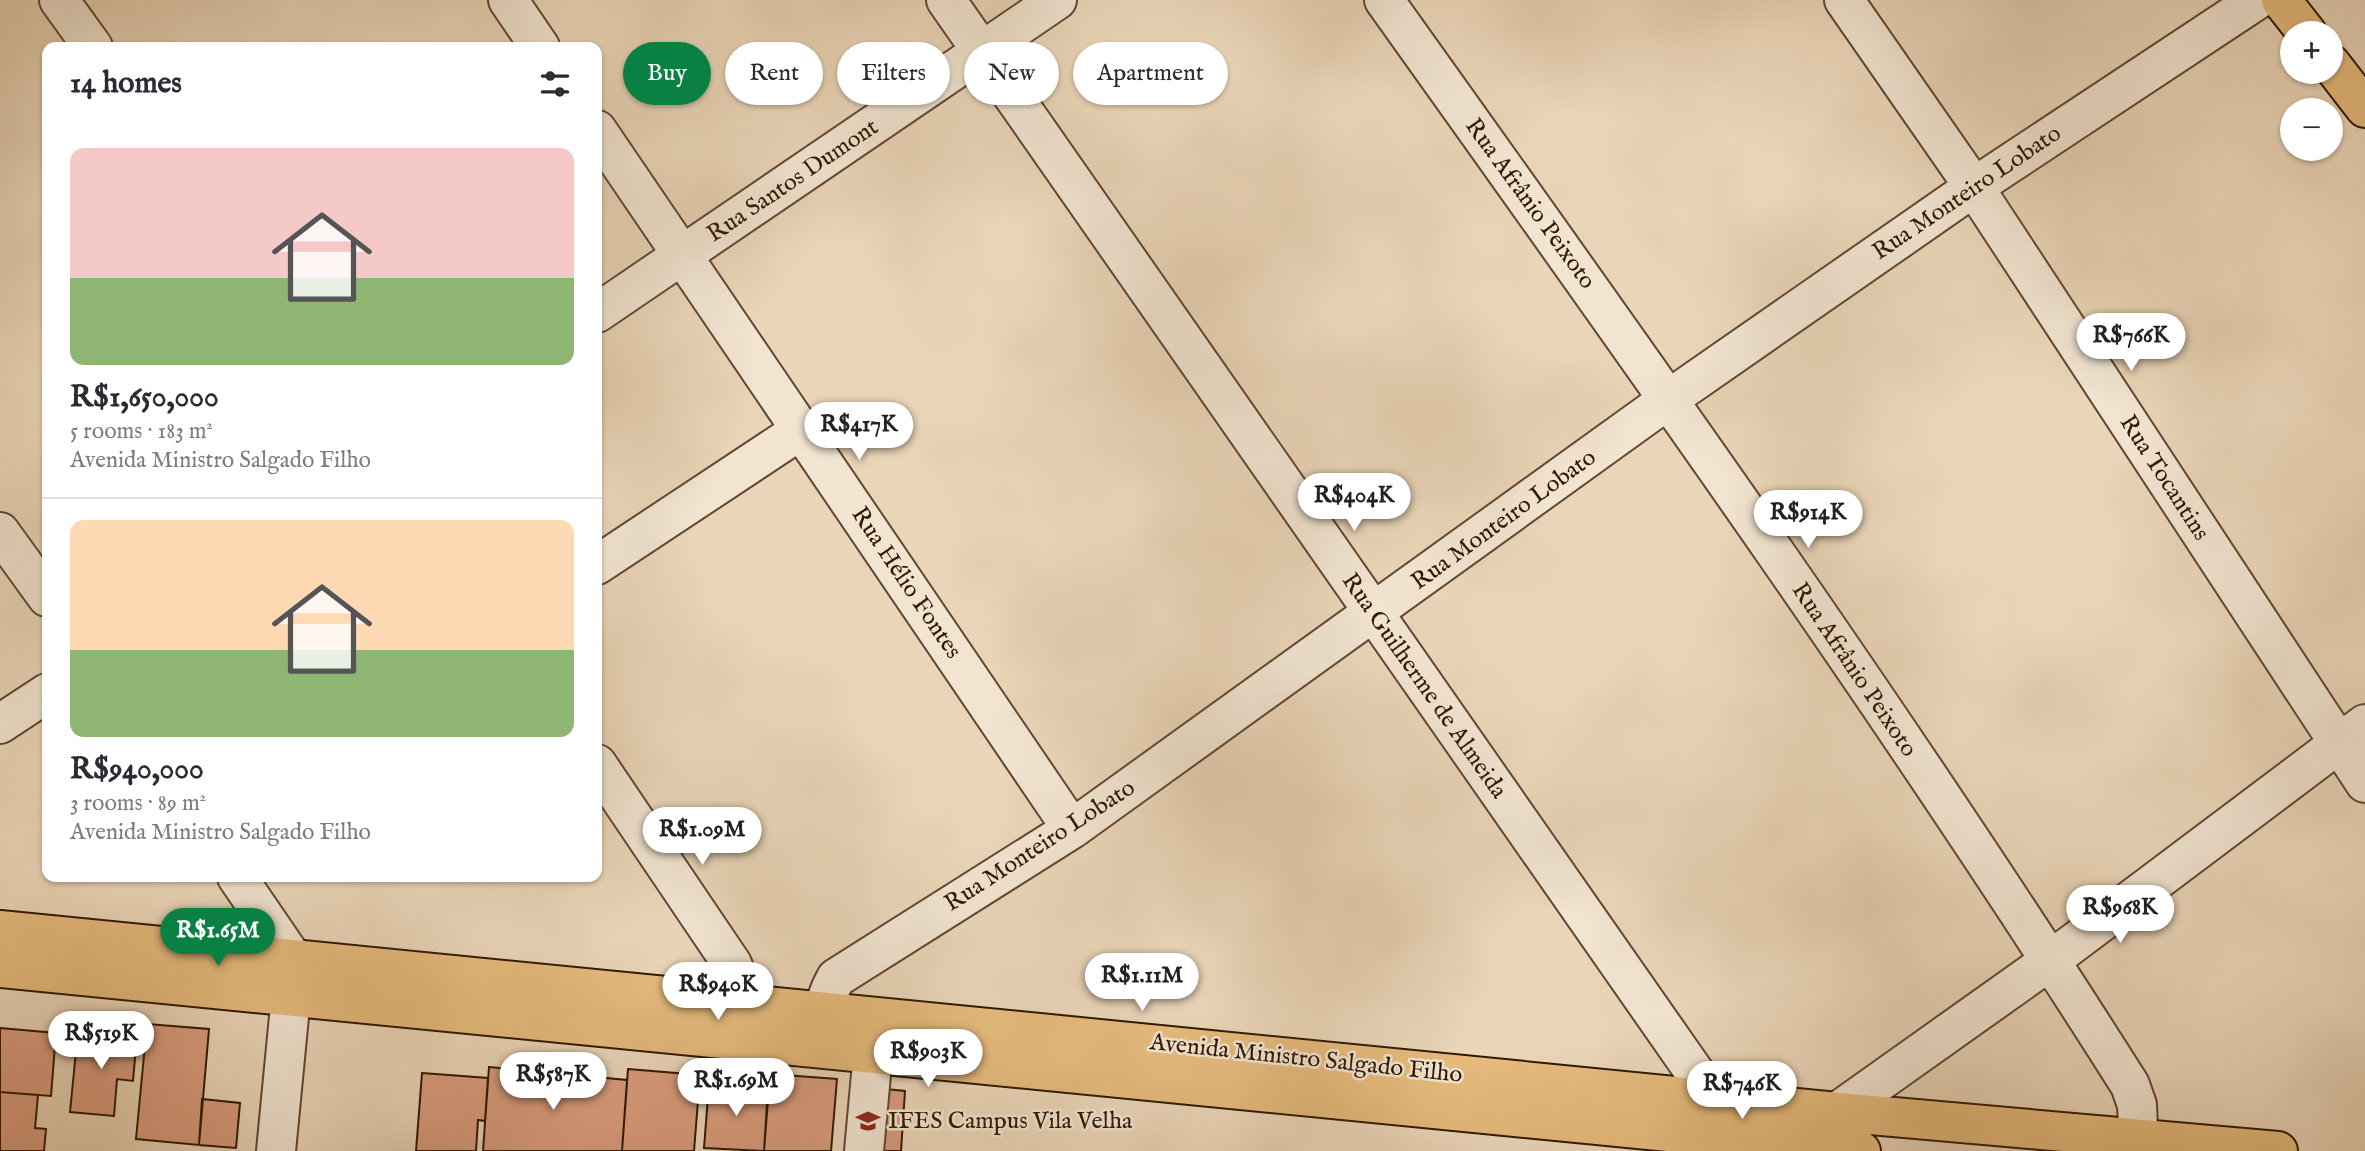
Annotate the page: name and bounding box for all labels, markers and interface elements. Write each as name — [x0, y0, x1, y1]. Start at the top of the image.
map controls — [2280, 21, 2343, 161]
button: + — [2280, 21, 2343, 84]
chip: Buy — [623, 42, 711, 105]
chip: Rent — [725, 42, 823, 105]
chip: Filters — [837, 42, 950, 105]
chip: New — [964, 42, 1059, 105]
chip: Apartment — [1073, 42, 1228, 105]
text: 14 homes — [70, 65, 182, 103]
icon: filters — [536, 65, 574, 103]
button: − — [2280, 98, 2343, 161]
street label: Rua Santos Dumont — [701, 112, 885, 250]
street label: Rua Afrânio Peixoto — [1458, 112, 1603, 296]
street label: Rua Monteiro Lobato — [1867, 118, 2067, 268]
icon: home — [259, 194, 385, 320]
pin: R$766K — [2074, 314, 2188, 373]
text: R$766K — [2093, 321, 2169, 350]
text: R$1,650,000 — [70, 379, 219, 417]
pin: R$417K — [802, 402, 916, 462]
street label: Rua Tocantins — [2112, 409, 2216, 547]
text: R$417K — [820, 410, 898, 439]
text: 5 rooms · 183 m² — [70, 417, 213, 446]
street label: Rua Monteiro Lobato — [1405, 442, 1603, 598]
text: Avenida Ministro Salgado Filho — [70, 446, 371, 475]
pin: R$404K — [1297, 474, 1411, 533]
text: R$404K — [1314, 481, 1394, 510]
pin: R$914K — [1751, 490, 1865, 550]
text: R$914K — [1770, 498, 1846, 527]
street label: Rua Hélio Fontes — [844, 501, 968, 665]
icon: home — [259, 566, 385, 692]
street label: Rua Guilherme de Almeida — [1334, 567, 1514, 805]
street label: Rua Afrânio Peixoto — [1784, 577, 1924, 763]
text: R$940,000 — [70, 751, 204, 789]
street label: Rua Monteiro Lobato — [939, 773, 1141, 919]
text: 3 rooms · 89 m² — [70, 789, 206, 818]
pin: R$1.09M — [637, 808, 767, 867]
text: R$1.09M — [659, 815, 745, 844]
text: Avenida Ministro Salgado Filho — [70, 818, 371, 847]
pin: R$968K — [2063, 886, 2177, 945]
text: R$968K — [2082, 893, 2158, 922]
pin: R$1.65M — [153, 908, 283, 968]
text: R$1.65M — [176, 916, 260, 945]
pin: R$1.11M — [1077, 954, 1207, 1013]
text: R$1.11M — [1101, 961, 1183, 990]
pin: R$940K — [661, 962, 775, 1022]
text: R$940K — [678, 970, 758, 999]
pin: R$519K — [44, 1012, 158, 1071]
text: R$519K — [64, 1019, 138, 1048]
street label: Avenida Ministro Salgado Filho — [1147, 1027, 1464, 1091]
pin: R$903K — [871, 1030, 985, 1089]
text: R$903K — [890, 1037, 966, 1066]
pin: R$587K — [496, 1052, 610, 1112]
pin: R$1.69M — [671, 1058, 801, 1118]
text: R$587K — [516, 1060, 590, 1089]
pin: R$746K — [1685, 1062, 1799, 1121]
text: R$1.69M — [694, 1066, 779, 1095]
text: R$746K — [1703, 1069, 1781, 1098]
place label: IFES Campus Vila Velha — [888, 1106, 1133, 1137]
school or university icon: IFES Campus Vila Velha — [854, 1107, 882, 1135]

